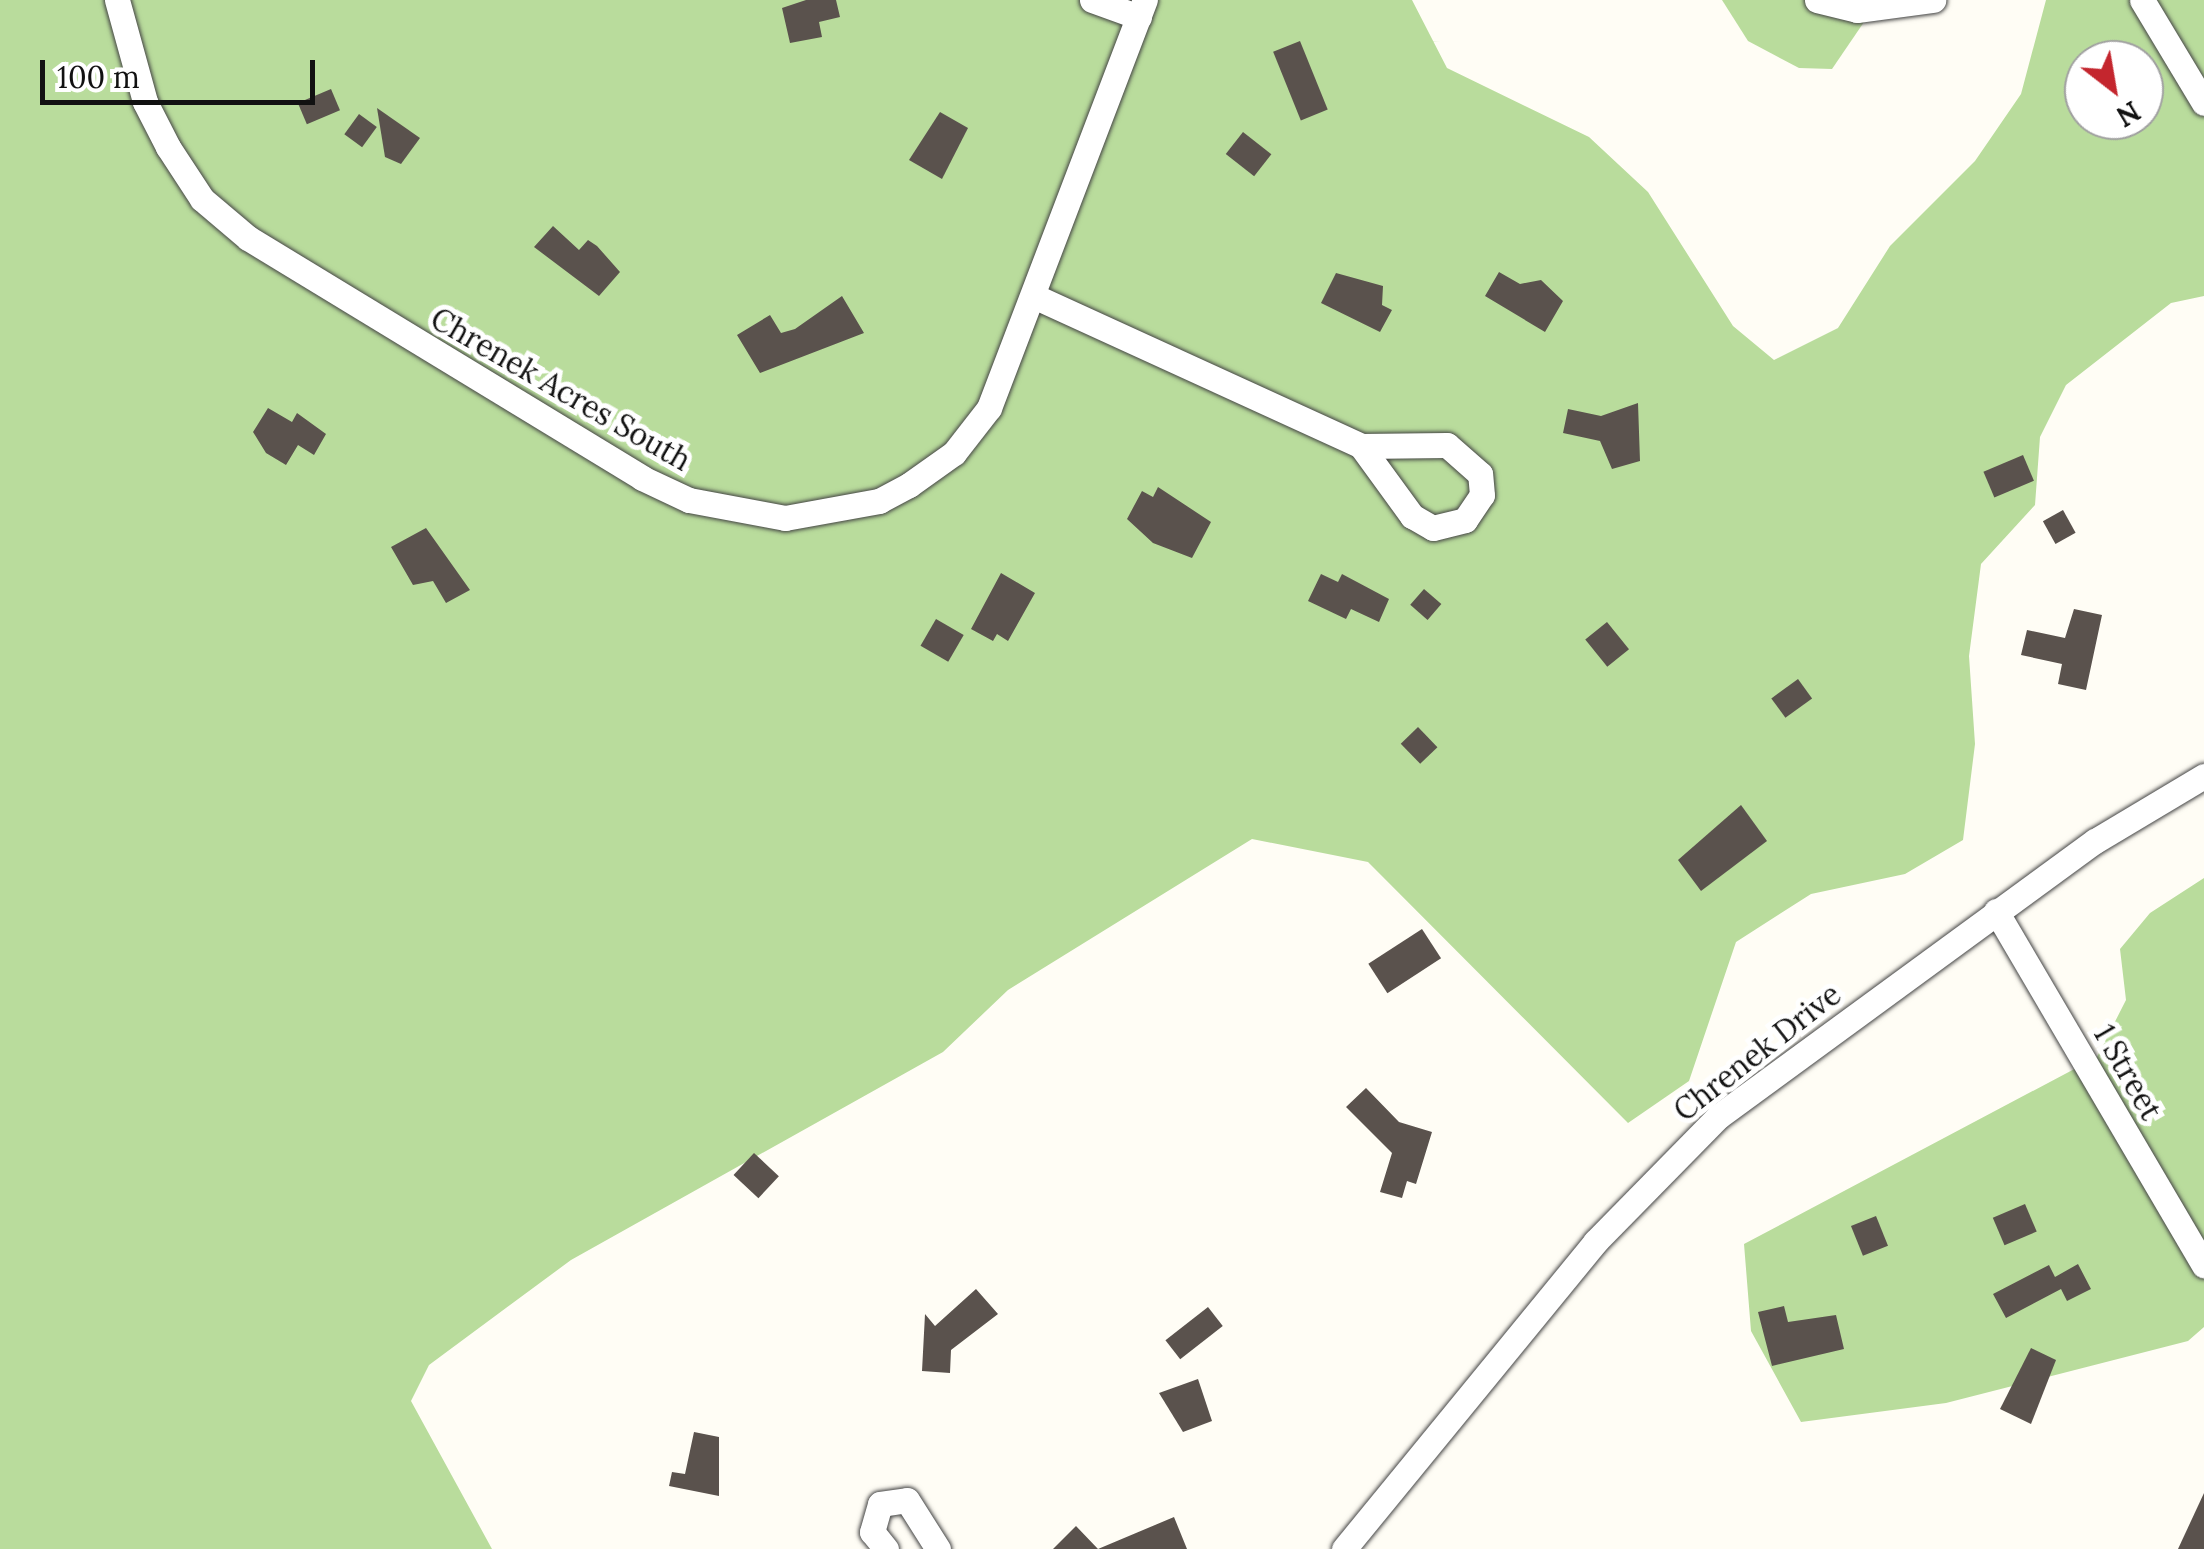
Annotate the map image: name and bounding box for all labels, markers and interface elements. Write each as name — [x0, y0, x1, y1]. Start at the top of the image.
scale bar — [45, 40, 320, 102]
north arrow — [2064, 40, 2164, 140]
text: 100 m — [57, 58, 140, 96]
text: N — [2110, 93, 2147, 135]
street label: Chrenek Acres South — [425, 300, 697, 478]
street label: Chrenek Drive — [1667, 976, 1847, 1128]
street label: 1 Street — [2086, 1018, 2170, 1126]

